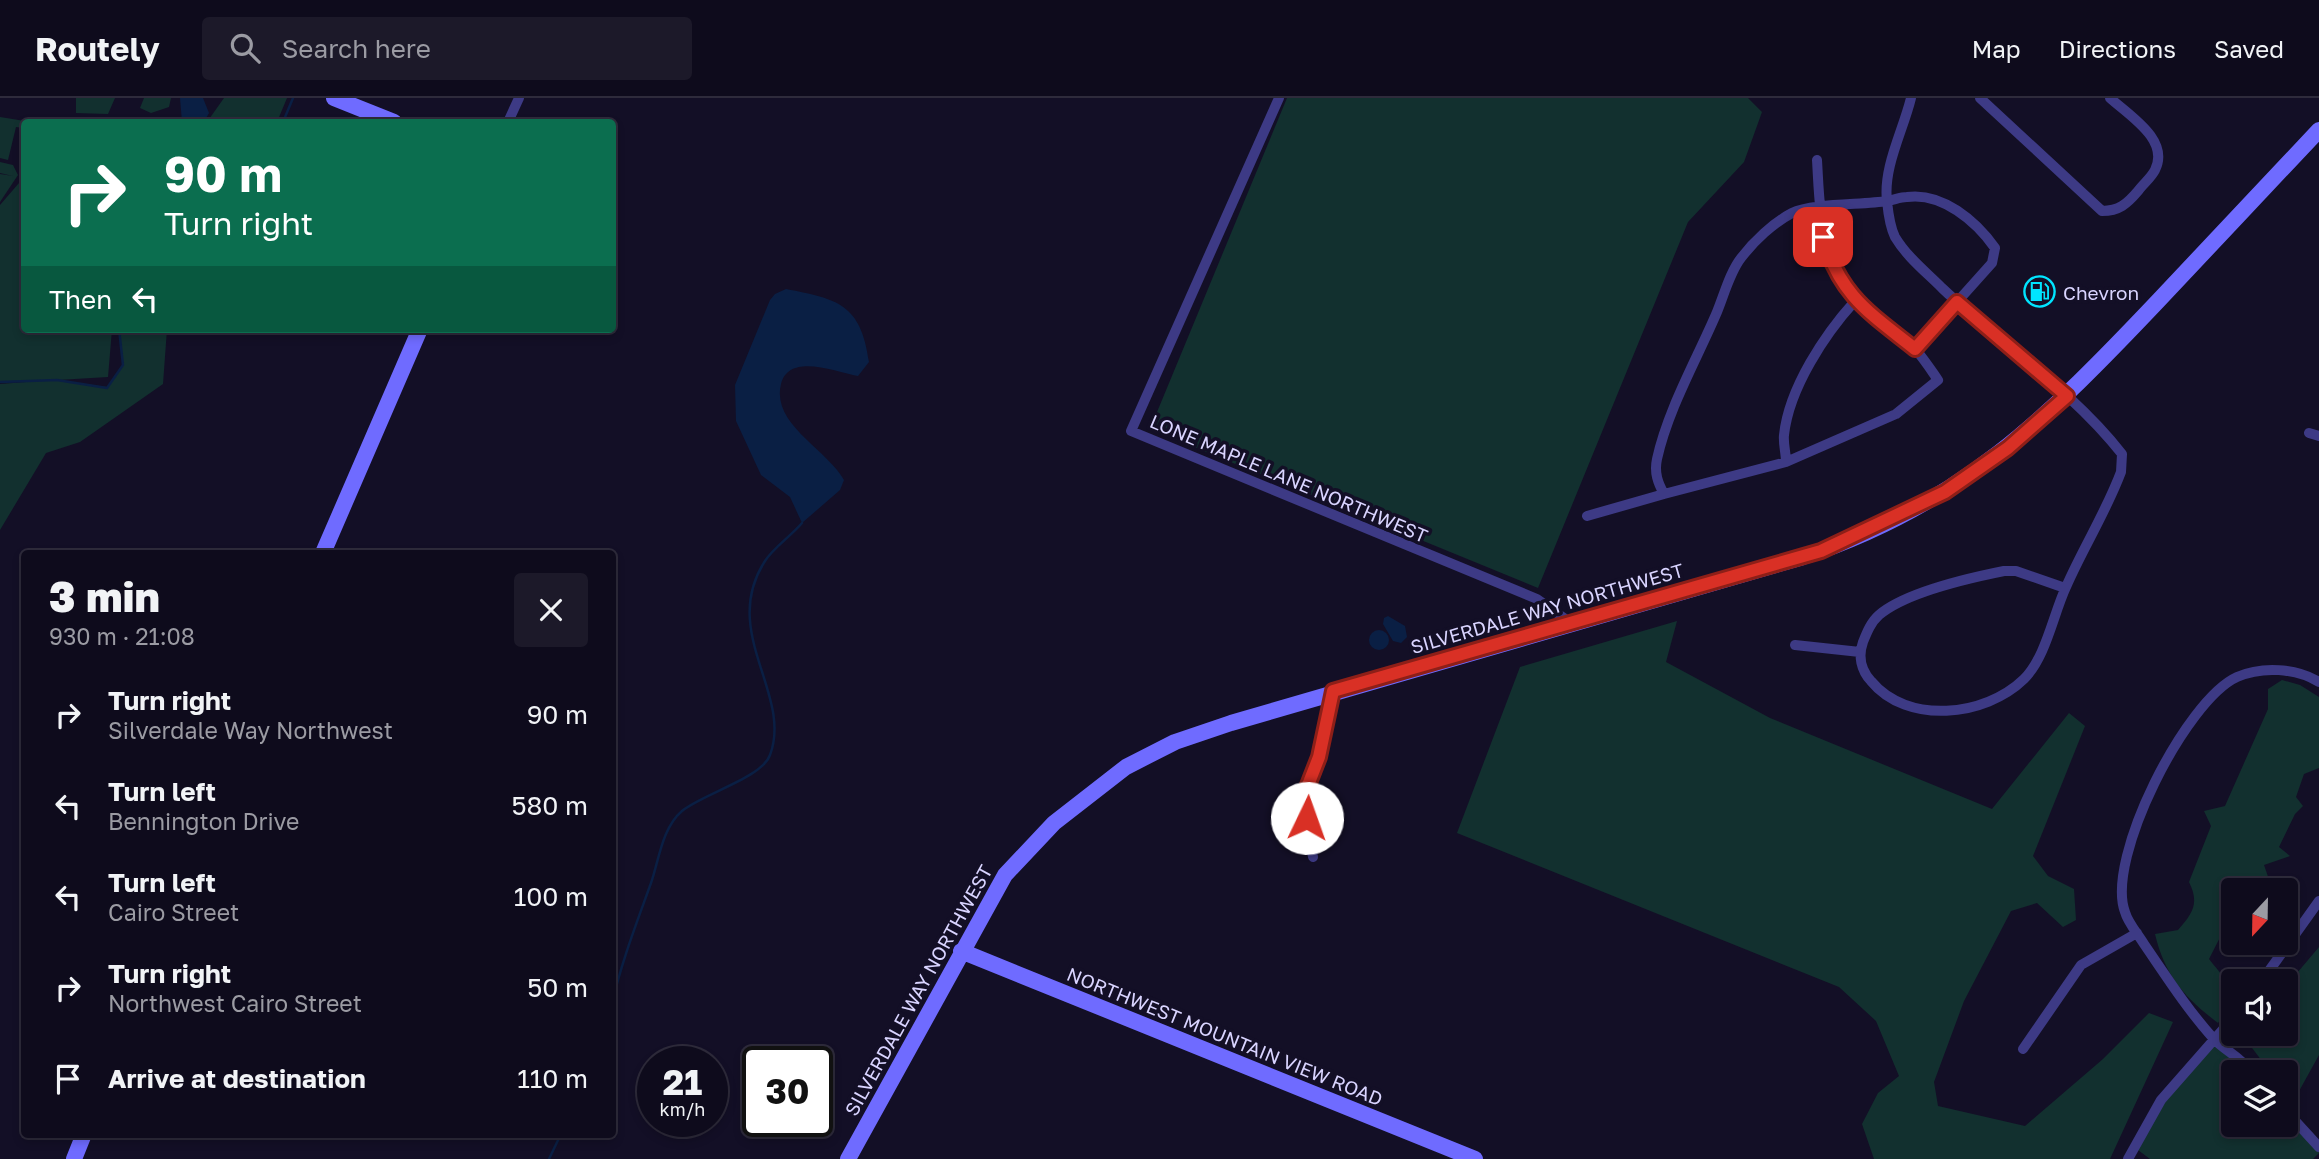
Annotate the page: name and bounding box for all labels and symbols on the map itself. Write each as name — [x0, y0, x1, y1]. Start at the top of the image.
pin — [1793, 207, 1853, 267]
fuel station icon: Chevron — [2023, 275, 2057, 309]
place label: Chevron — [2063, 281, 2139, 304]
street label: LONE MAPLE LANE NORTHWEST — [1147, 409, 1432, 547]
street label: SILVERDALE WAY NORTHWEST — [1408, 558, 1686, 658]
position arrow — [1270, 781, 1344, 855]
street label: SILVERDALE WAY NORTHWEST — [839, 860, 997, 1119]
north arrow — [2221, 878, 2298, 956]
street label: NORTHWEST MOUNTAIN VIEW ROAD — [1064, 962, 1386, 1110]
speed limit sign: 30 — [742, 1046, 833, 1137]

